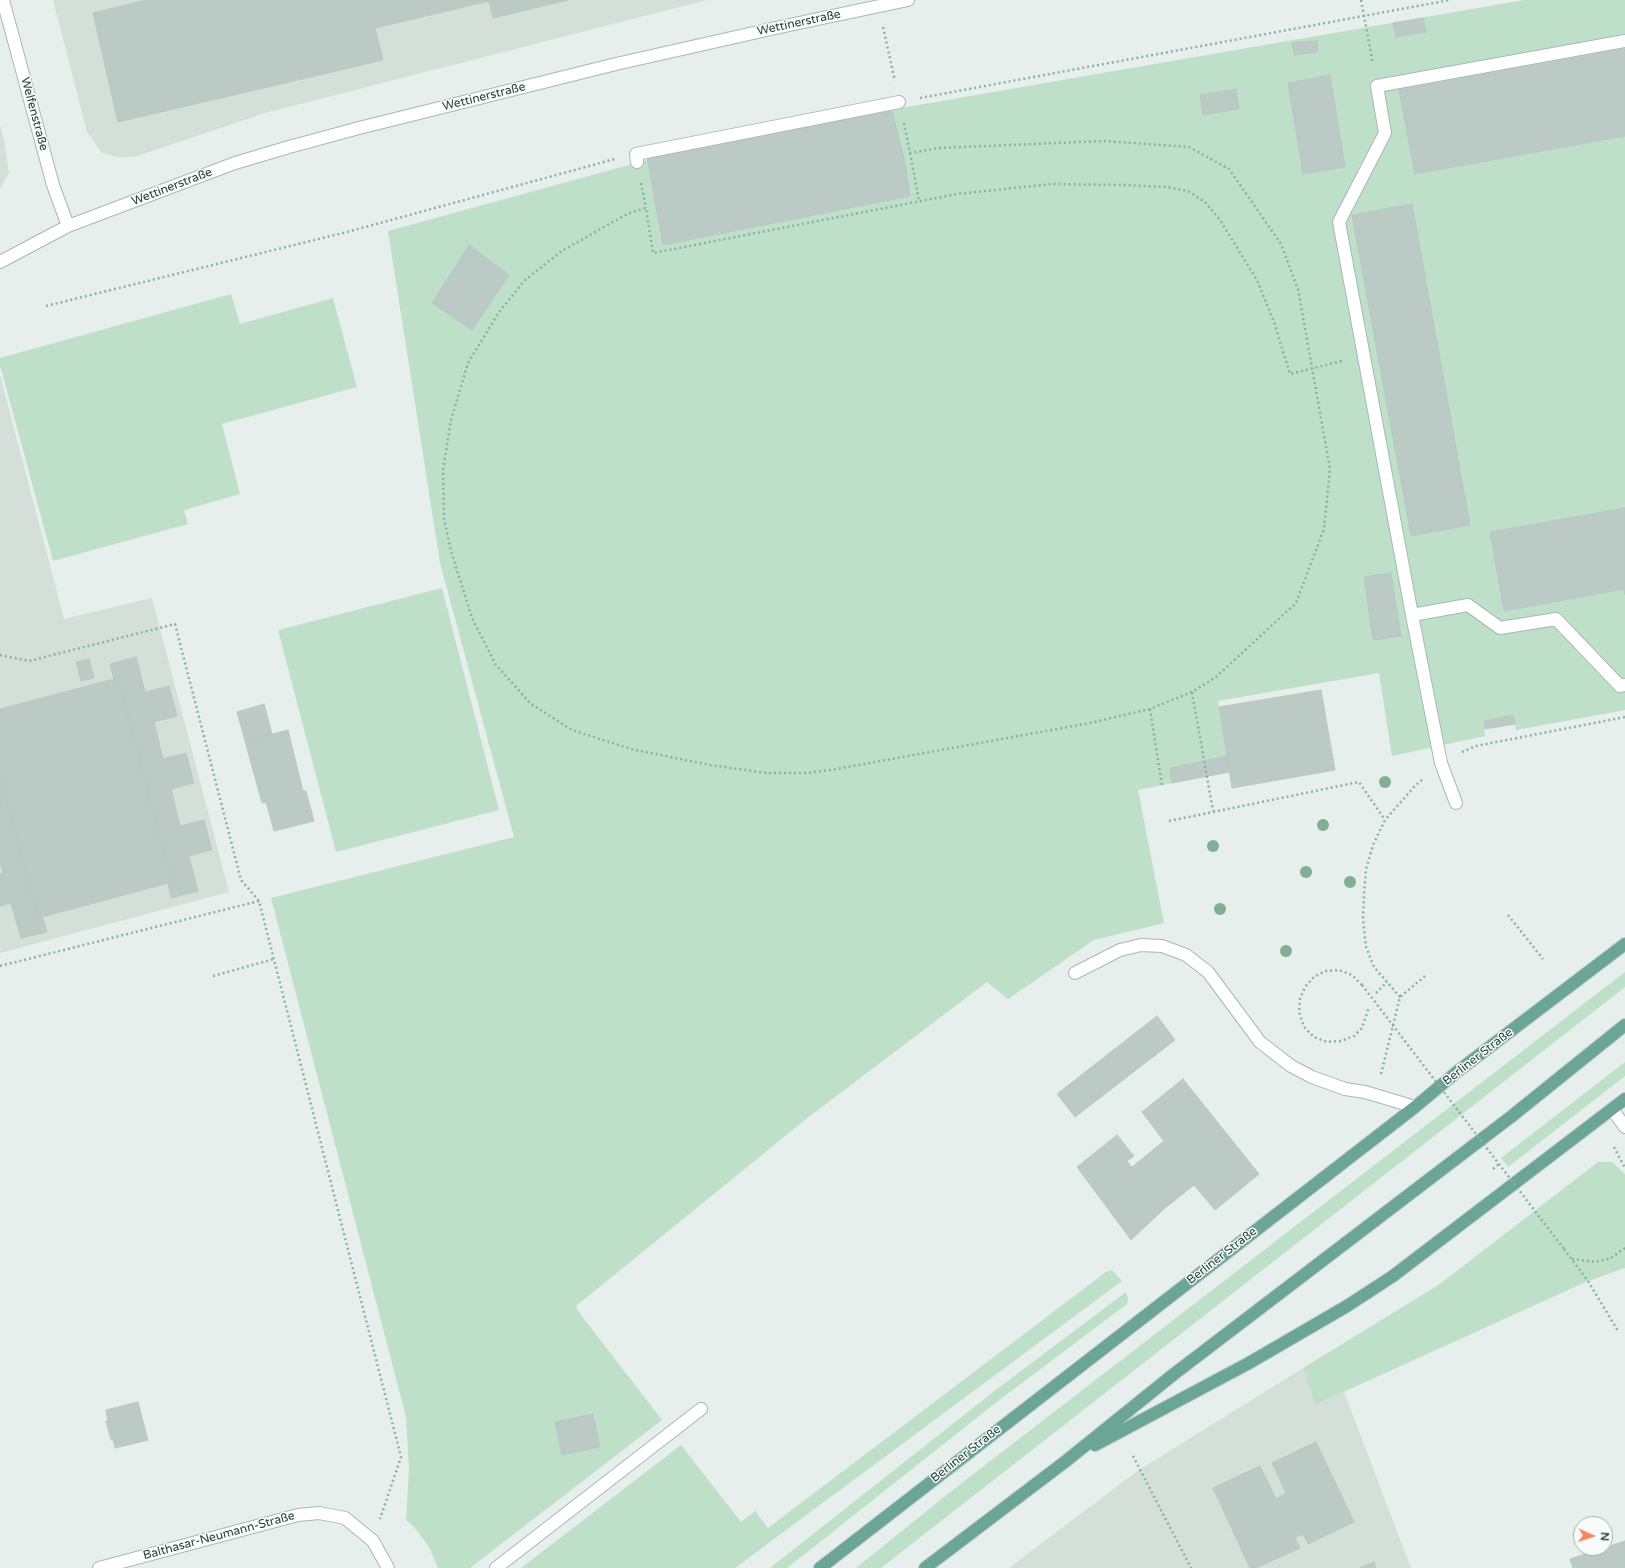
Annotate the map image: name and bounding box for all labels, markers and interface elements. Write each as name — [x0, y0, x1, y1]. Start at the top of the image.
street label: Wettinerstraße — [756, 7, 842, 39]
street label: Welfenstraße — [17, 76, 51, 152]
street label: Wettinerstraße — [441, 80, 527, 114]
street label: Wettinerstraße — [130, 165, 214, 209]
street label: Berliner Straße — [1440, 1025, 1516, 1089]
street label: Berliner Straße — [1184, 1224, 1260, 1288]
street label: Berliner Straße — [928, 1422, 1004, 1486]
street label: Balthasar-Neumann-Straße — [142, 1509, 296, 1563]
north arrow — [1573, 1516, 1613, 1556]
text: N — [1598, 1532, 1611, 1541]

